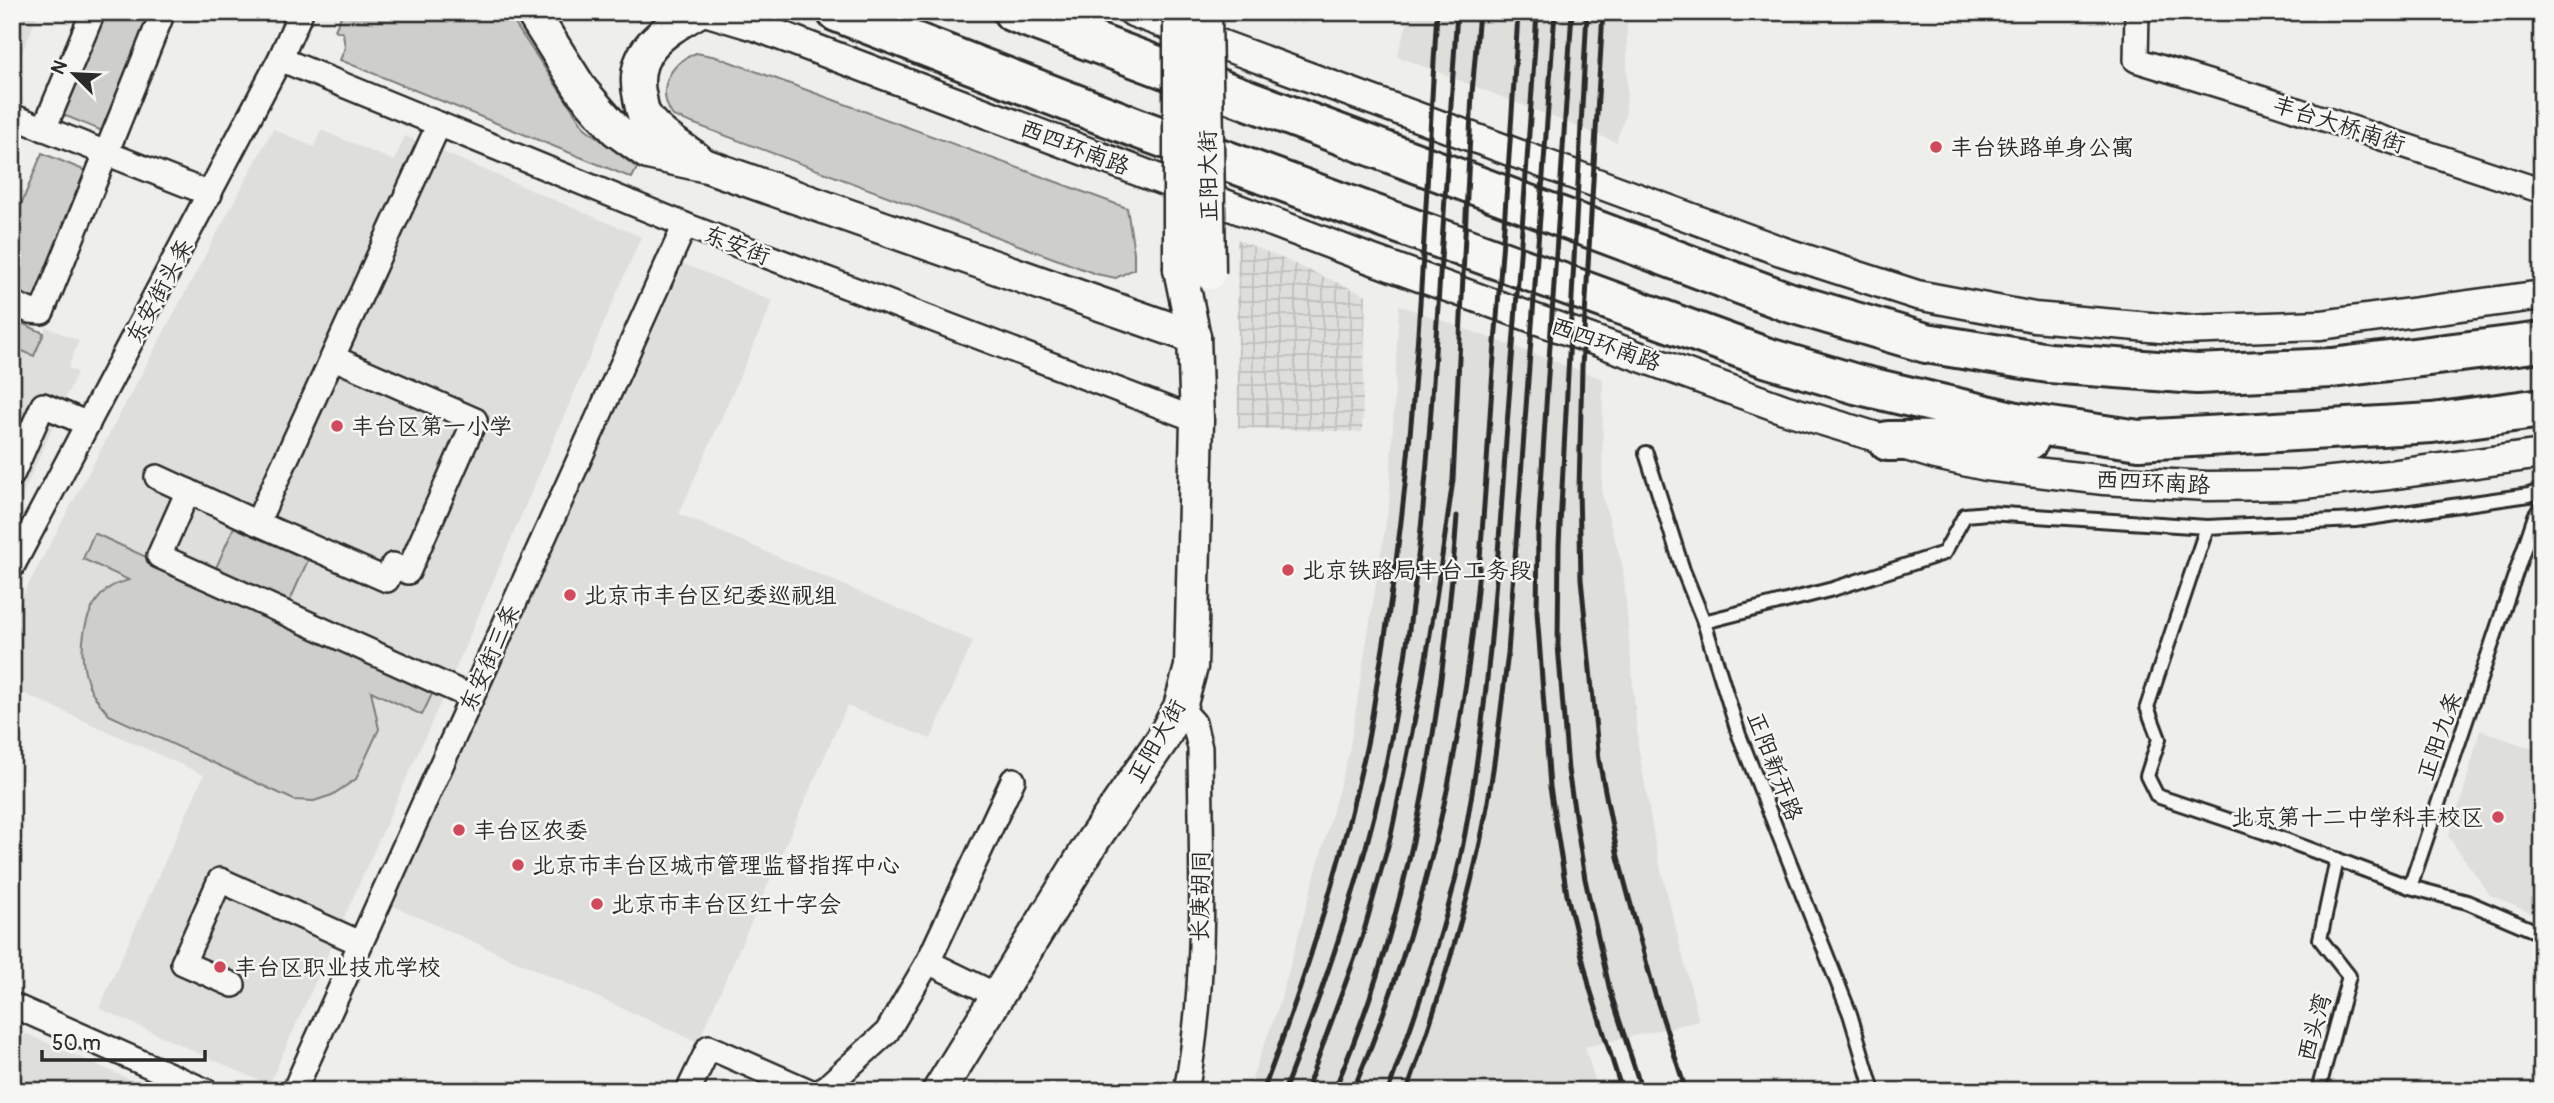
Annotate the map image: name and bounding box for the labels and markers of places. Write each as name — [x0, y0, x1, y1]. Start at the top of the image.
place label: 丰台铁路单身公寓 — [1950, 133, 2134, 162]
marker: 丰台铁路单身公寓 — [1928, 139, 1944, 155]
place label: 丰台区第一小学 — [351, 412, 512, 441]
marker: 丰台区第一小学 — [329, 418, 345, 434]
place label: 北京铁路局丰台工务段 — [1302, 556, 1532, 585]
marker: 北京铁路局丰台工务段 — [1280, 562, 1296, 578]
place label: 北京市丰台区纪委巡视组 — [584, 581, 837, 610]
marker: 北京市丰台区纪委巡视组 — [562, 587, 578, 603]
place label: 北京第十二中学科丰校区 — [2231, 803, 2484, 832]
marker: 北京第十二中学科丰校区 — [2490, 809, 2506, 825]
place label: 丰台区农委 — [473, 816, 588, 845]
marker: 丰台区农委 — [451, 822, 467, 838]
place label: 北京市丰台区城市管理监督指挥中心 — [532, 851, 900, 880]
marker: 北京市丰台区城市管理监督指挥中心 — [510, 857, 526, 873]
place label: 北京市丰台区红十字会 — [611, 890, 841, 919]
marker: 北京市丰台区红十字会 — [589, 896, 605, 912]
place label: 丰台区职业技术学校 — [234, 953, 441, 982]
marker: 丰台区职业技术学校 — [212, 959, 228, 975]

